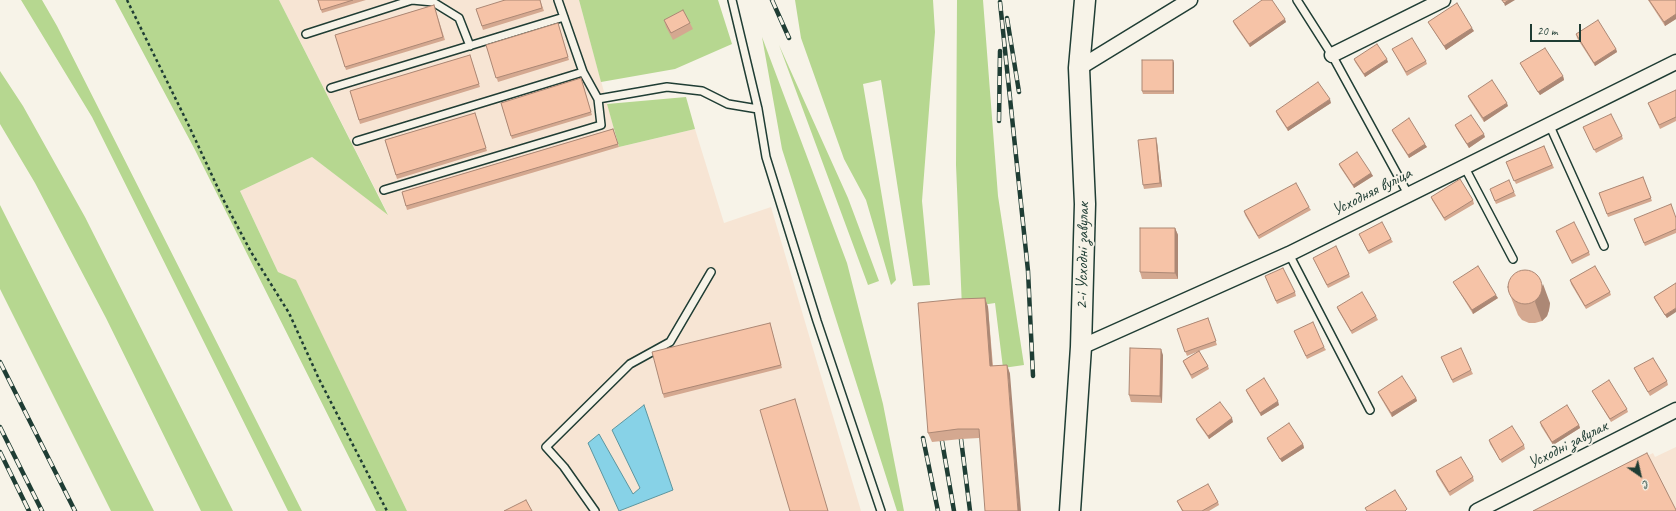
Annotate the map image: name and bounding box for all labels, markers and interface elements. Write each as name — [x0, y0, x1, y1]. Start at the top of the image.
scale bar — [1532, 16, 1583, 42]
text: 20 m — [1537, 23, 1557, 39]
street label: Усходняя вуліца — [1329, 163, 1415, 221]
street label: 2-і Усходні завулак — [1072, 202, 1094, 310]
street label: Усходні завулак — [1525, 416, 1611, 474]
north arrow — [1620, 455, 1660, 495]
text: С — [1641, 478, 1653, 492]

